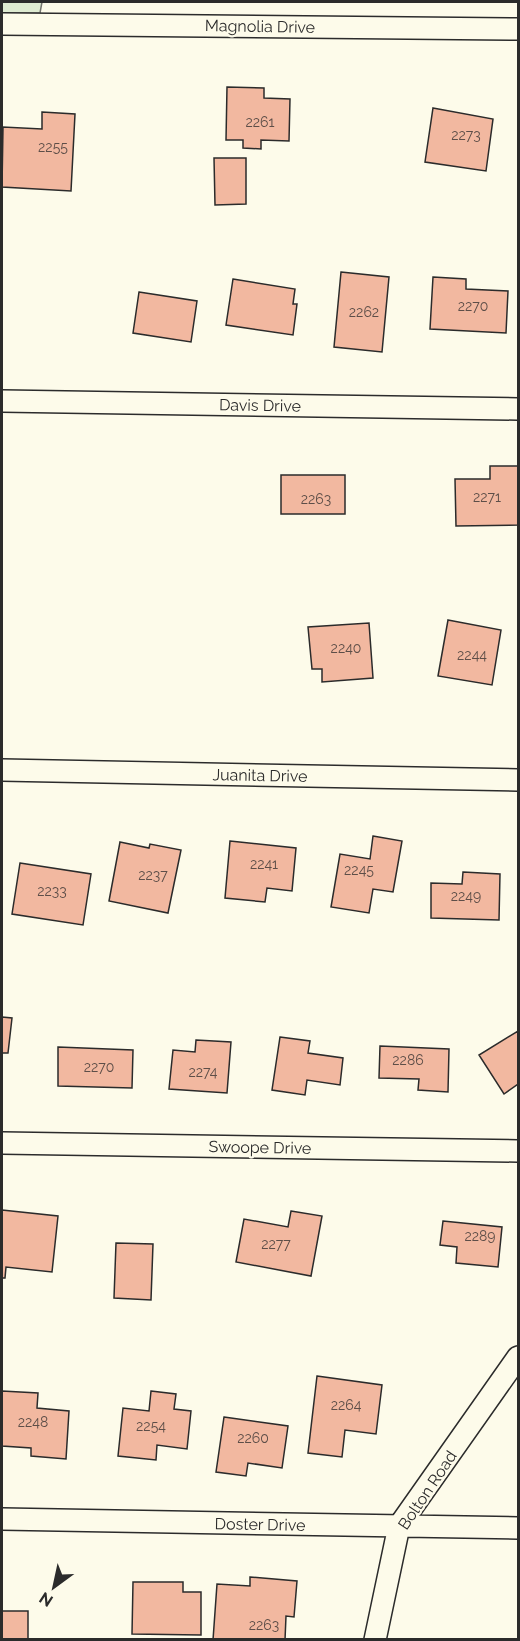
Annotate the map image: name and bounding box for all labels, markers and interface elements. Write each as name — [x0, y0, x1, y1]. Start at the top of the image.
street label: Magnolia Drive — [205, 16, 315, 37]
house number: 2261 — [245, 114, 275, 130]
house number: 2273 — [451, 127, 481, 143]
house number: 2255 — [38, 139, 68, 155]
house number: 2270 — [458, 298, 488, 314]
house number: 2262 — [349, 304, 379, 320]
street label: Davis Drive — [219, 395, 301, 416]
house number: 2271 — [473, 489, 501, 505]
house number: 2263 — [301, 491, 331, 507]
house number: 2240 — [331, 640, 361, 656]
house number: 2244 — [457, 647, 487, 663]
street label: Juanita Drive — [212, 765, 308, 786]
house number: 2241 — [250, 856, 278, 872]
house number: 2245 — [344, 862, 374, 878]
house number: 2237 — [138, 867, 168, 883]
house number: 2233 — [37, 883, 67, 899]
house number: 2249 — [451, 888, 481, 904]
house number: 2286 — [392, 1052, 424, 1068]
house number: 2270 — [84, 1059, 114, 1075]
house number: 2274 — [188, 1064, 218, 1080]
street label: Swoope Drive — [208, 1137, 312, 1158]
house number: 2289 — [464, 1228, 496, 1244]
house number: 2277 — [261, 1236, 291, 1252]
house number: 2264 — [331, 1397, 362, 1413]
house number: 2248 — [18, 1414, 48, 1430]
house number: 2254 — [136, 1418, 166, 1434]
house number: 2260 — [237, 1430, 269, 1446]
street label: Bolton Road — [394, 1447, 461, 1533]
street label: Doster Drive — [214, 1514, 306, 1535]
north arrow — [24, 1557, 84, 1617]
text: N — [36, 1588, 56, 1610]
house number: 2263 — [249, 1617, 279, 1633]

